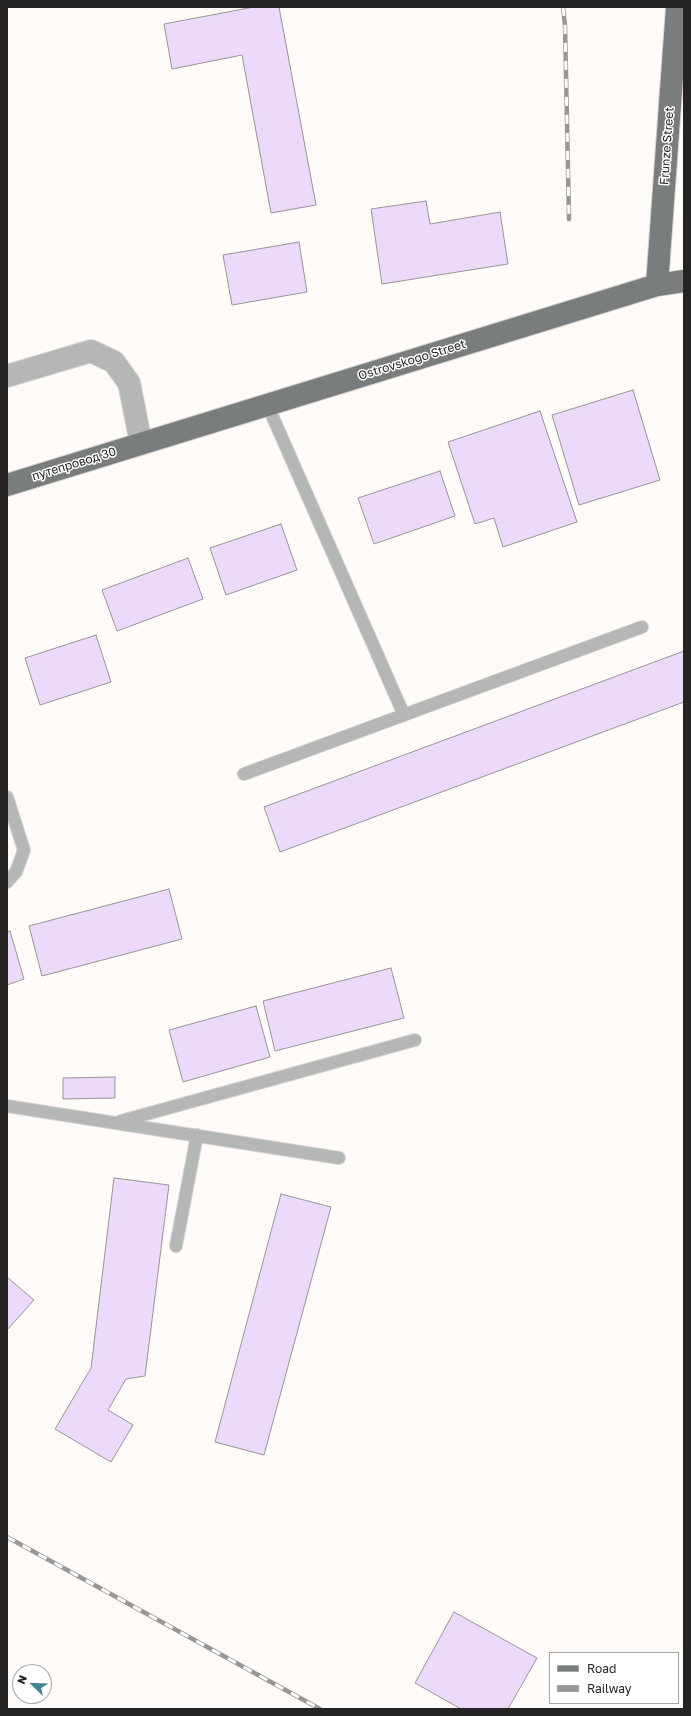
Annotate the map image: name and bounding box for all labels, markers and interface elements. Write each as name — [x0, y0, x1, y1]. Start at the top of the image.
street label: Frunze Street — [657, 107, 677, 185]
street label: Ostrovskogo Street — [357, 337, 467, 383]
street label: путепровод 30 — [30, 444, 118, 484]
legend — [549, 1652, 679, 1704]
text: Road — [587, 1661, 616, 1676]
north arrow — [12, 1664, 52, 1704]
text: N — [14, 1673, 29, 1686]
text: Railway — [587, 1681, 632, 1696]

